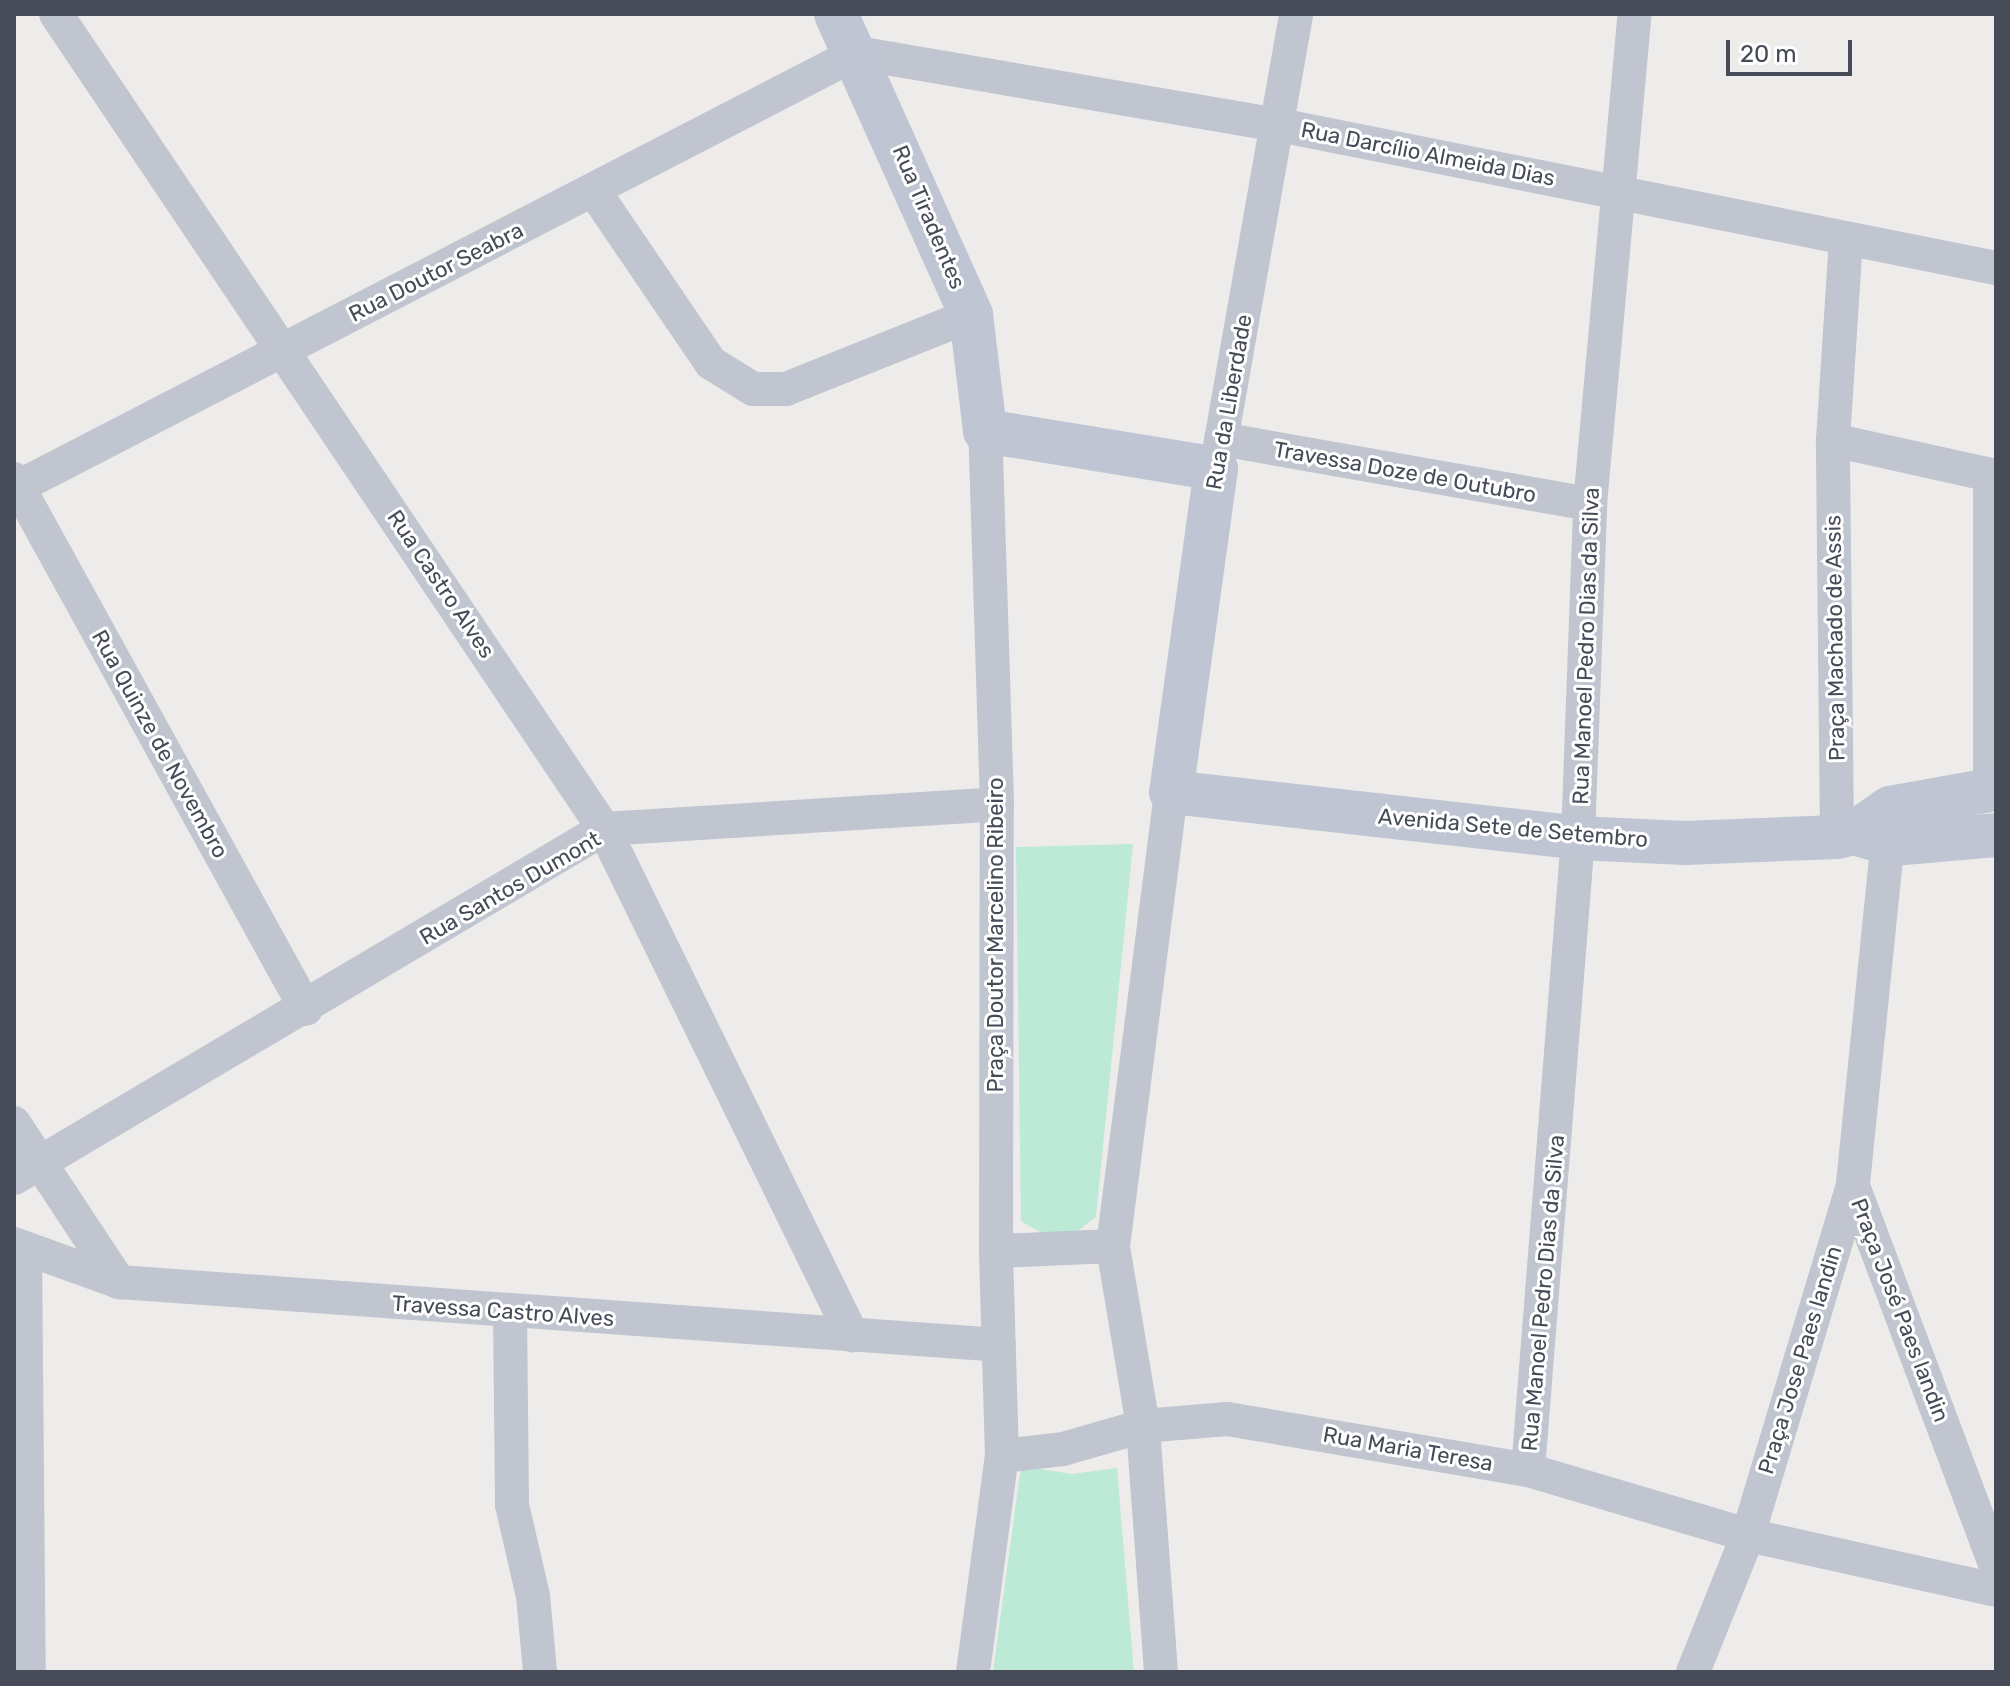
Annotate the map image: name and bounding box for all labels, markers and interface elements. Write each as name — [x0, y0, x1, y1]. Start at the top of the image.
scale bar — [1730, 24, 1856, 74]
text: 20 m — [1740, 40, 1797, 68]
street label: Rua Darcílio Almeida Dias — [1299, 116, 1557, 192]
street label: Rua Tiradentes — [887, 141, 971, 293]
street label: Rua Doutor Seabra — [344, 216, 528, 328]
street label: Rua da Liberdade — [1201, 312, 1257, 492]
street label: Travessa Doze de Outubro — [1272, 436, 1538, 508]
street label: Rua Manoel Pedro Dias da Silva — [1567, 487, 1605, 805]
street label: Rua Castro Alves — [382, 505, 500, 663]
street label: Praça Machado de Assis — [1820, 514, 1850, 762]
street label: Rua Quinze de Novembro — [86, 625, 234, 863]
street label: Praça Doutor Marcelino Ribeiro — [983, 777, 1009, 1093]
street label: Avenida Sete de Setembro — [1377, 803, 1649, 853]
street label: Rua Santos Dumont — [415, 825, 605, 951]
street label: Rua Manoel Pedro Dias da Silva — [1516, 1134, 1570, 1452]
street label: Praça José Paes landin — [1845, 1195, 1955, 1425]
street label: Praça Jose Paes landin — [1753, 1243, 1847, 1477]
street label: Travessa Castro Alves — [391, 1290, 615, 1332]
street label: Rua Maria Teresa — [1321, 1421, 1495, 1477]

